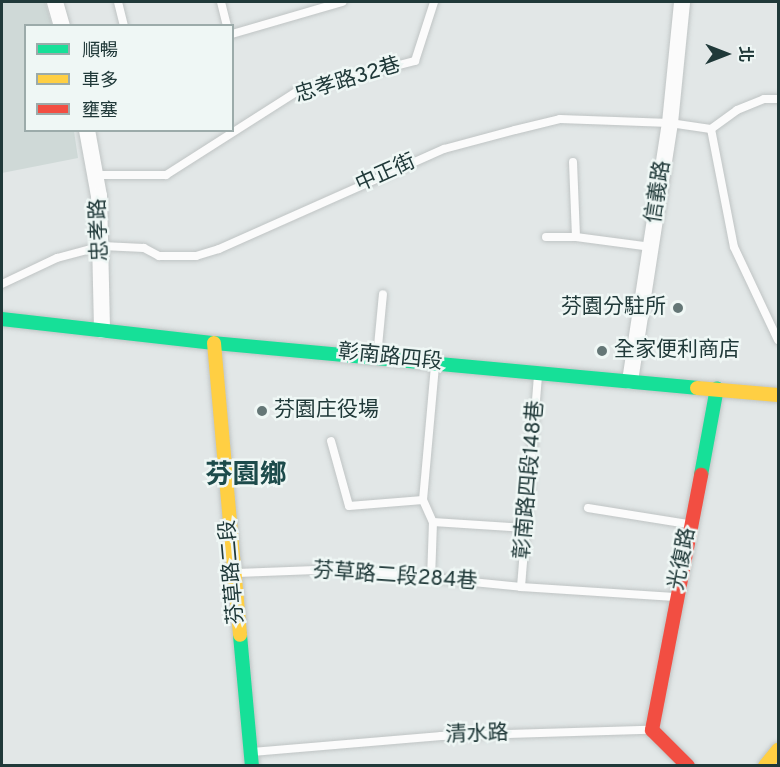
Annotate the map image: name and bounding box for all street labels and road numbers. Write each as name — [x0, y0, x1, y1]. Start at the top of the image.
street label: 忠孝路32巷 — [292, 53, 404, 109]
street label: 中正街 — [352, 150, 420, 198]
street label: 信義路 — [642, 159, 676, 225]
street label: 忠孝路 — [86, 198, 114, 262]
street label: 彰南路四段 — [336, 340, 444, 376]
street label: 彰南路四段148巷 — [511, 400, 549, 560]
street label: 芬草路二段 — [216, 519, 250, 625]
street label: 光復路 — [665, 526, 701, 592]
street label: 芬草路二段284巷 — [312, 559, 478, 595]
street label: 清水路 — [445, 721, 509, 749]

